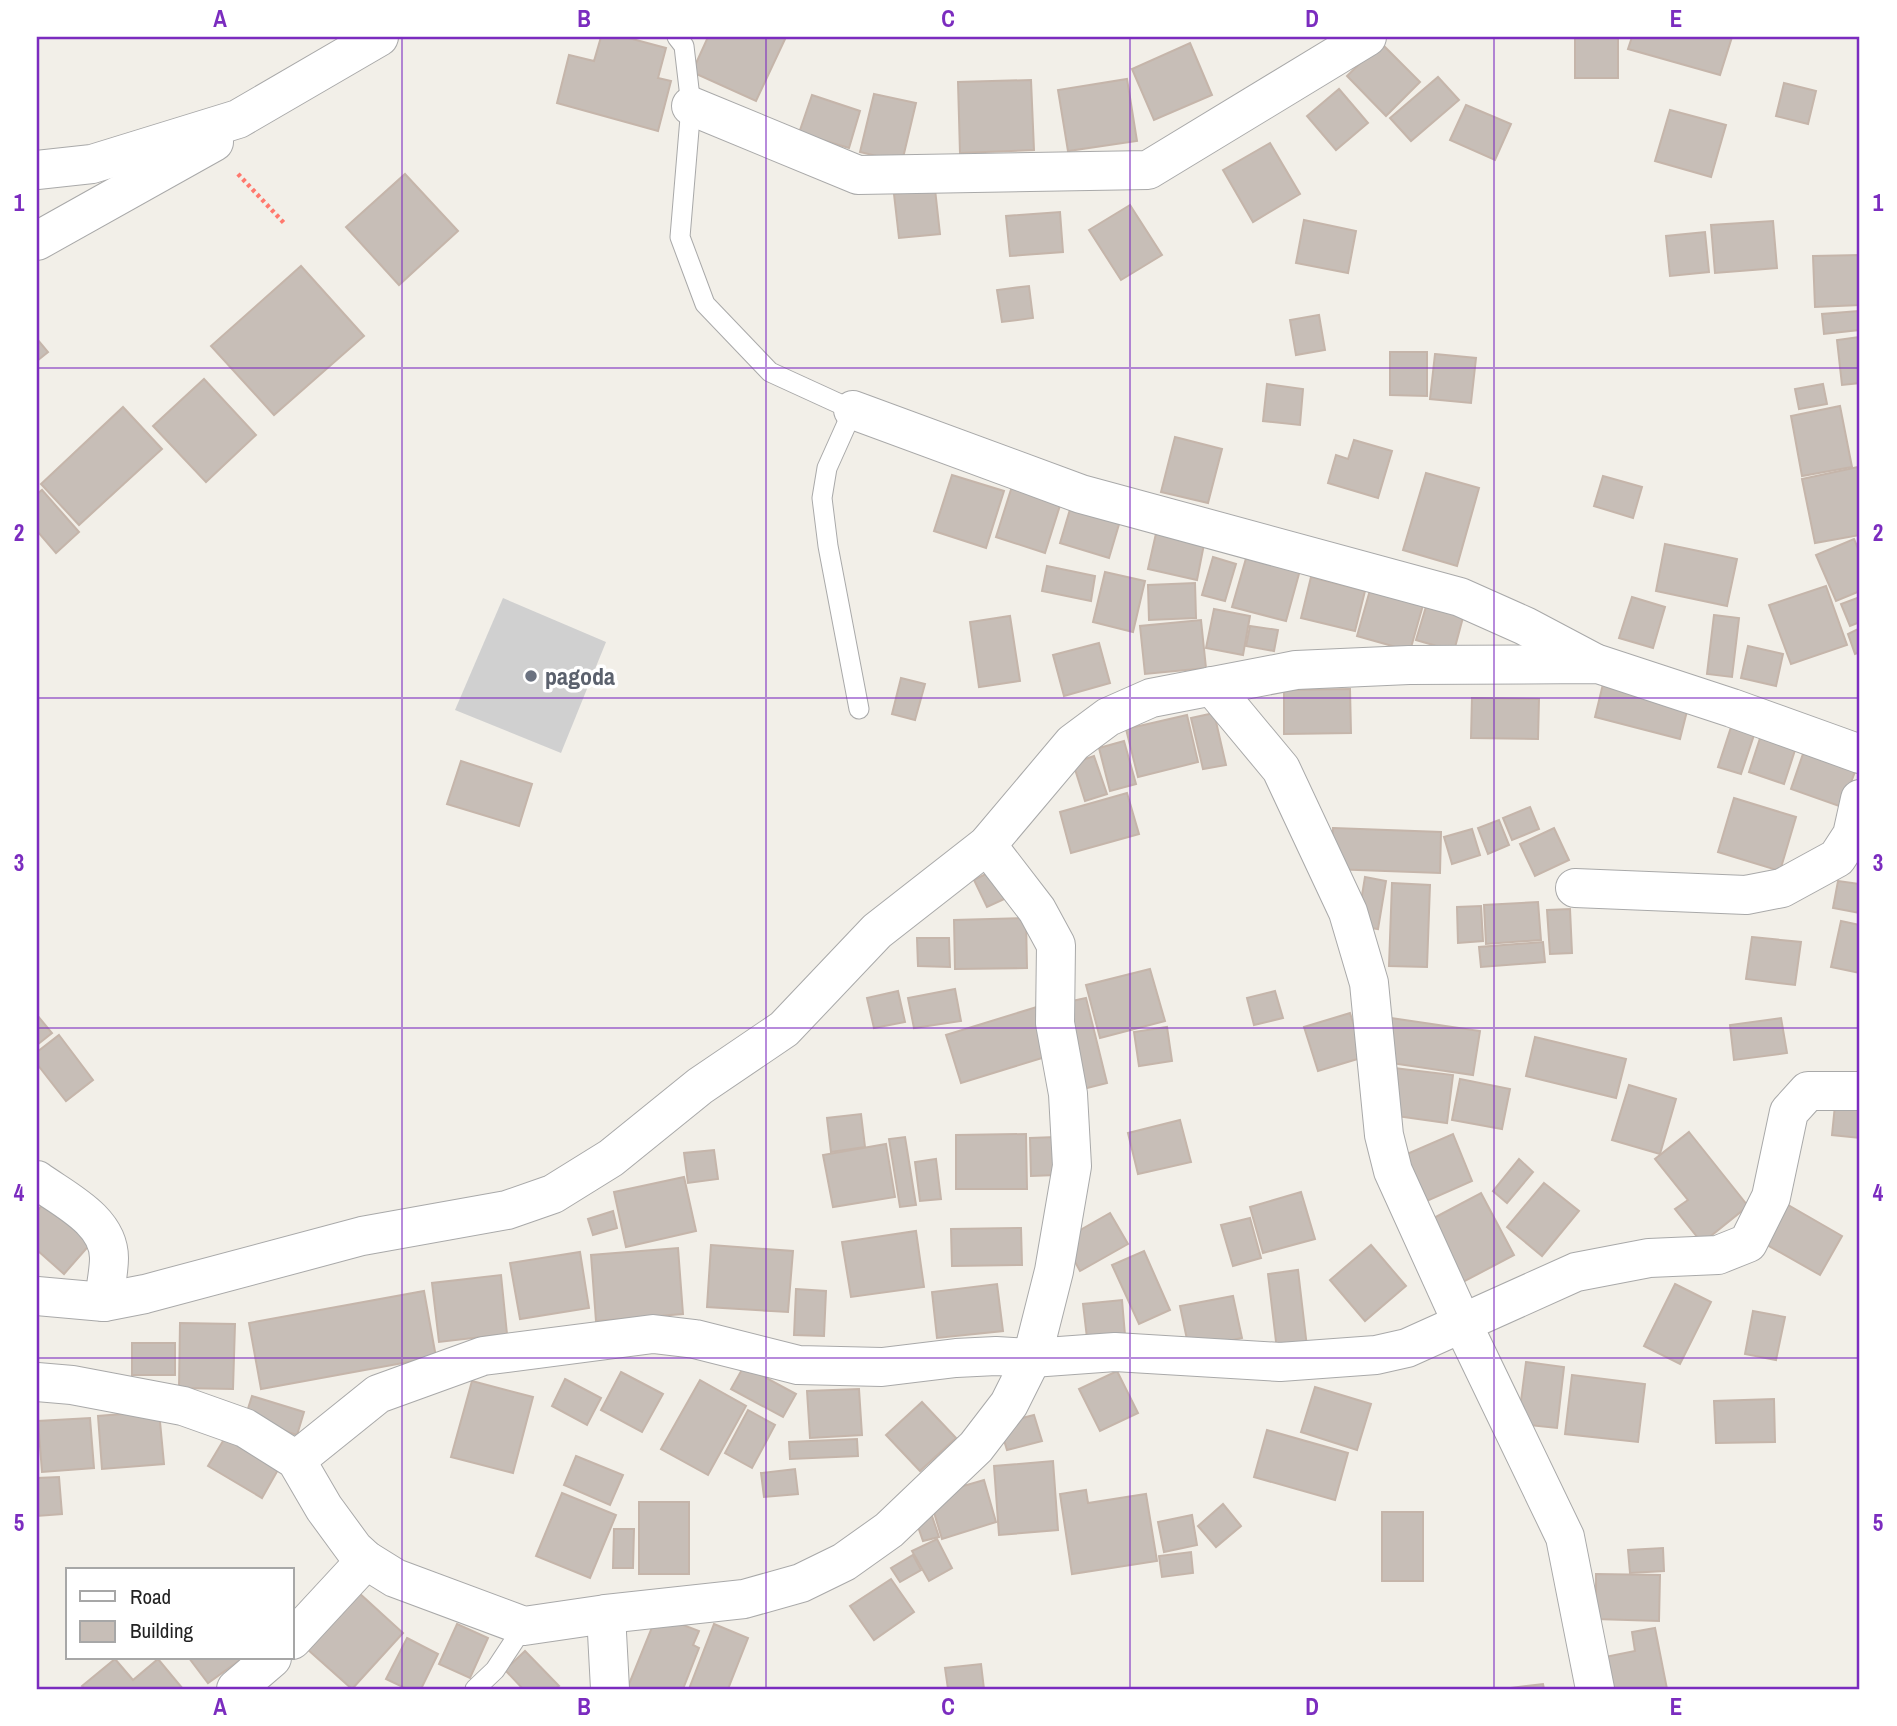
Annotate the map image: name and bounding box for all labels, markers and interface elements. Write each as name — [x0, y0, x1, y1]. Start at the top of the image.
text: A — [213, 3, 227, 34]
text: B — [577, 3, 591, 34]
text: C — [941, 3, 955, 34]
text: D — [1305, 3, 1319, 34]
text: E — [1670, 3, 1682, 34]
text: 1 — [14, 187, 25, 218]
text: 1 — [1873, 187, 1884, 218]
text: 2 — [14, 517, 24, 548]
text: 2 — [1873, 517, 1883, 548]
place label: pagoda — [545, 660, 615, 692]
marker: pagoda — [523, 668, 539, 684]
text: 3 — [14, 847, 24, 878]
text: 3 — [1873, 847, 1883, 878]
text: 4 — [14, 1177, 25, 1208]
text: 4 — [1873, 1177, 1884, 1208]
text: 5 — [14, 1507, 24, 1538]
text: 5 — [1873, 1507, 1883, 1538]
legend — [66, 1568, 294, 1660]
text: Road — [130, 1582, 171, 1611]
text: Building — [130, 1616, 194, 1645]
text: A — [213, 1691, 227, 1722]
text: B — [577, 1691, 591, 1722]
text: C — [941, 1691, 955, 1722]
text: D — [1305, 1691, 1319, 1722]
text: E — [1670, 1691, 1682, 1722]

